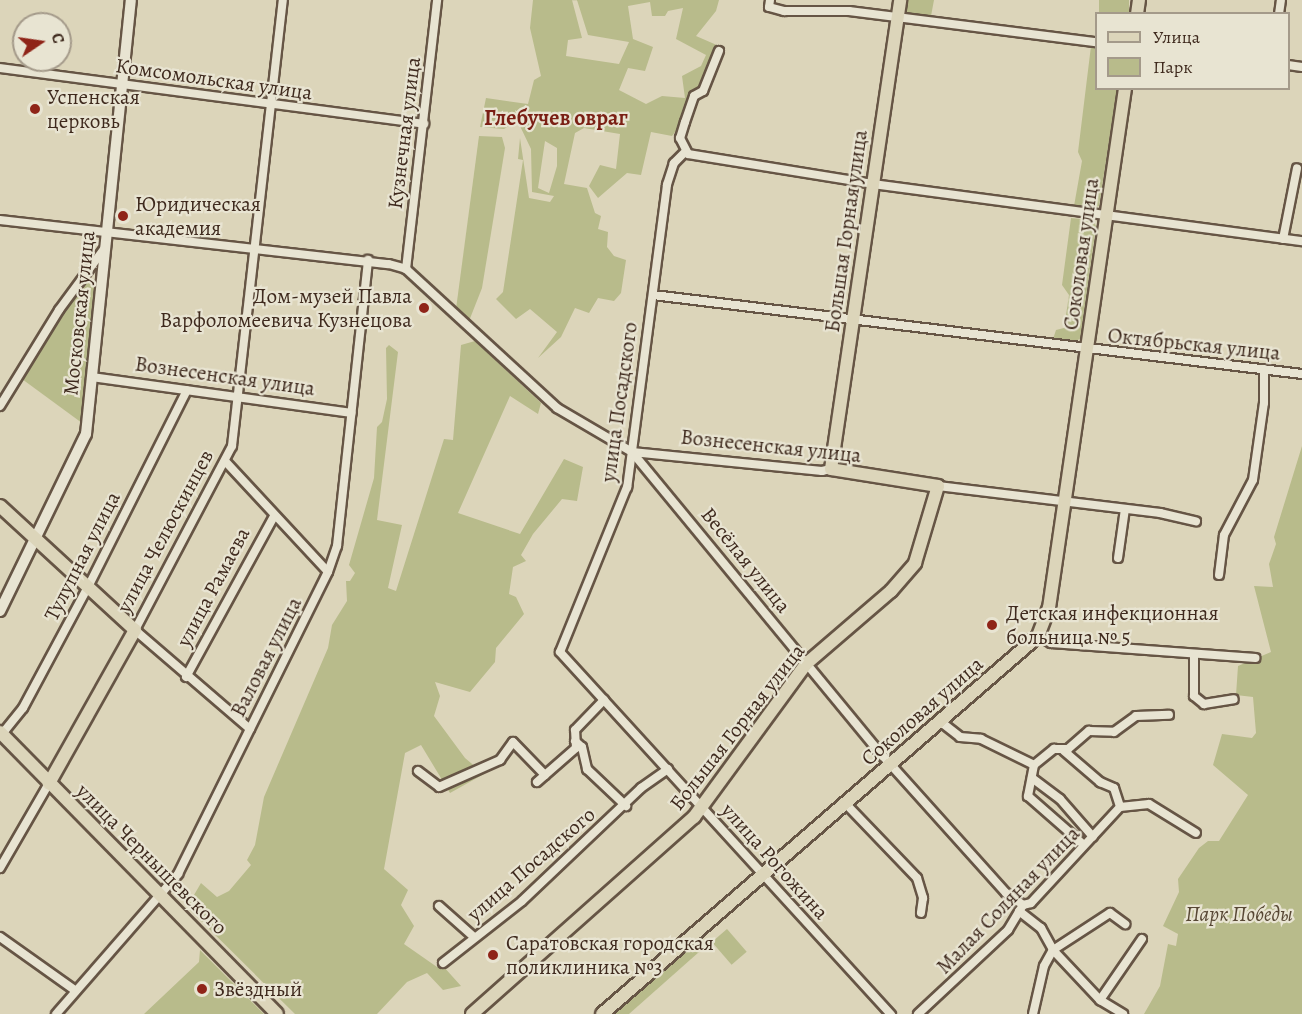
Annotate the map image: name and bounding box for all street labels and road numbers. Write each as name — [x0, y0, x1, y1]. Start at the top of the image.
street label: Комсомольская улица — [114, 53, 314, 105]
street label: Кузнечная улица — [382, 56, 426, 210]
street label: Большая Горная улица — [819, 128, 873, 334]
street label: Соколовая улица — [1058, 176, 1104, 332]
street label: Московская улица — [58, 229, 100, 397]
street label: улица Посадского — [595, 320, 643, 484]
street label: Октябрьская улица — [1107, 322, 1281, 366]
street label: Вознесенская улица — [133, 351, 317, 401]
street label: Вознесенская улица — [679, 424, 863, 468]
street label: улица Челюскинцев — [111, 445, 219, 617]
street label: Тулупная улица — [39, 487, 125, 625]
street label: Весёлая улица — [696, 502, 796, 618]
street label: улица Рамаева — [171, 523, 255, 651]
street label: Валовая улица — [225, 593, 307, 721]
street label: Большая Горная улица — [664, 639, 810, 815]
street label: Соколовая улица — [856, 651, 988, 771]
street label: улица Чернышевского — [71, 778, 233, 940]
street label: улица Рогожина — [716, 798, 834, 924]
street label: улица Посадского — [462, 802, 600, 926]
street label: Малая Соляная улица — [931, 821, 1085, 979]

